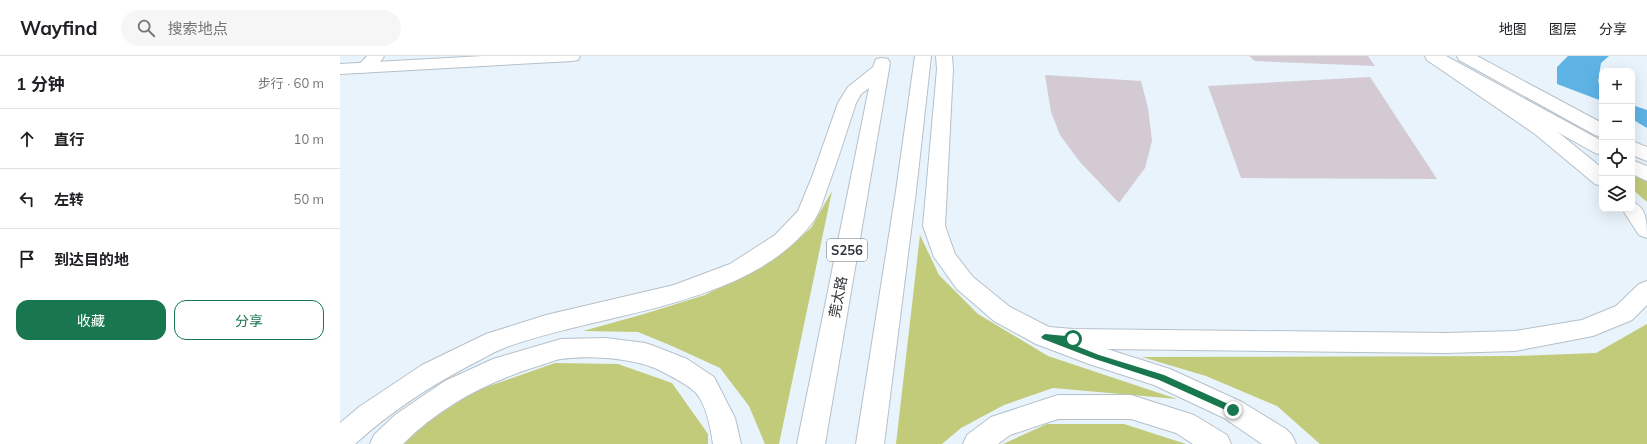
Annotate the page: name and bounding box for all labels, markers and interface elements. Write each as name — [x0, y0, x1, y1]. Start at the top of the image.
search box — [121, 10, 401, 46]
text: Wayfind — [20, 16, 97, 40]
icon: search — [135, 17, 157, 39]
text: 搜索地点 — [167, 19, 227, 38]
text: 地图 — [1499, 20, 1527, 38]
text: 图层 — [1549, 20, 1577, 38]
text: 分享 — [1599, 20, 1627, 38]
map controls — [1599, 68, 1635, 212]
button: + — [1599, 68, 1635, 104]
text: 1 分钟 — [16, 73, 65, 94]
text: 步行 · 60 m — [258, 75, 324, 91]
button: − — [1599, 104, 1635, 140]
icon: ahead — [16, 128, 38, 150]
text: 直行 — [54, 130, 84, 149]
text: 10 m — [294, 131, 324, 147]
button: locate — [1599, 140, 1635, 176]
button: layers — [1599, 176, 1635, 212]
icon: left — [16, 188, 38, 210]
text: 左转 — [54, 190, 84, 209]
text: 50 m — [294, 191, 324, 207]
road number: S256 — [827, 239, 867, 261]
icon: arrive — [16, 248, 38, 270]
text: 到达目的地 — [54, 250, 129, 269]
street label: 莞太路 — [825, 275, 851, 319]
button: 收藏 — [16, 300, 166, 340]
button: 分享 — [174, 300, 324, 340]
route start — [1064, 330, 1082, 348]
route end — [1224, 401, 1242, 419]

